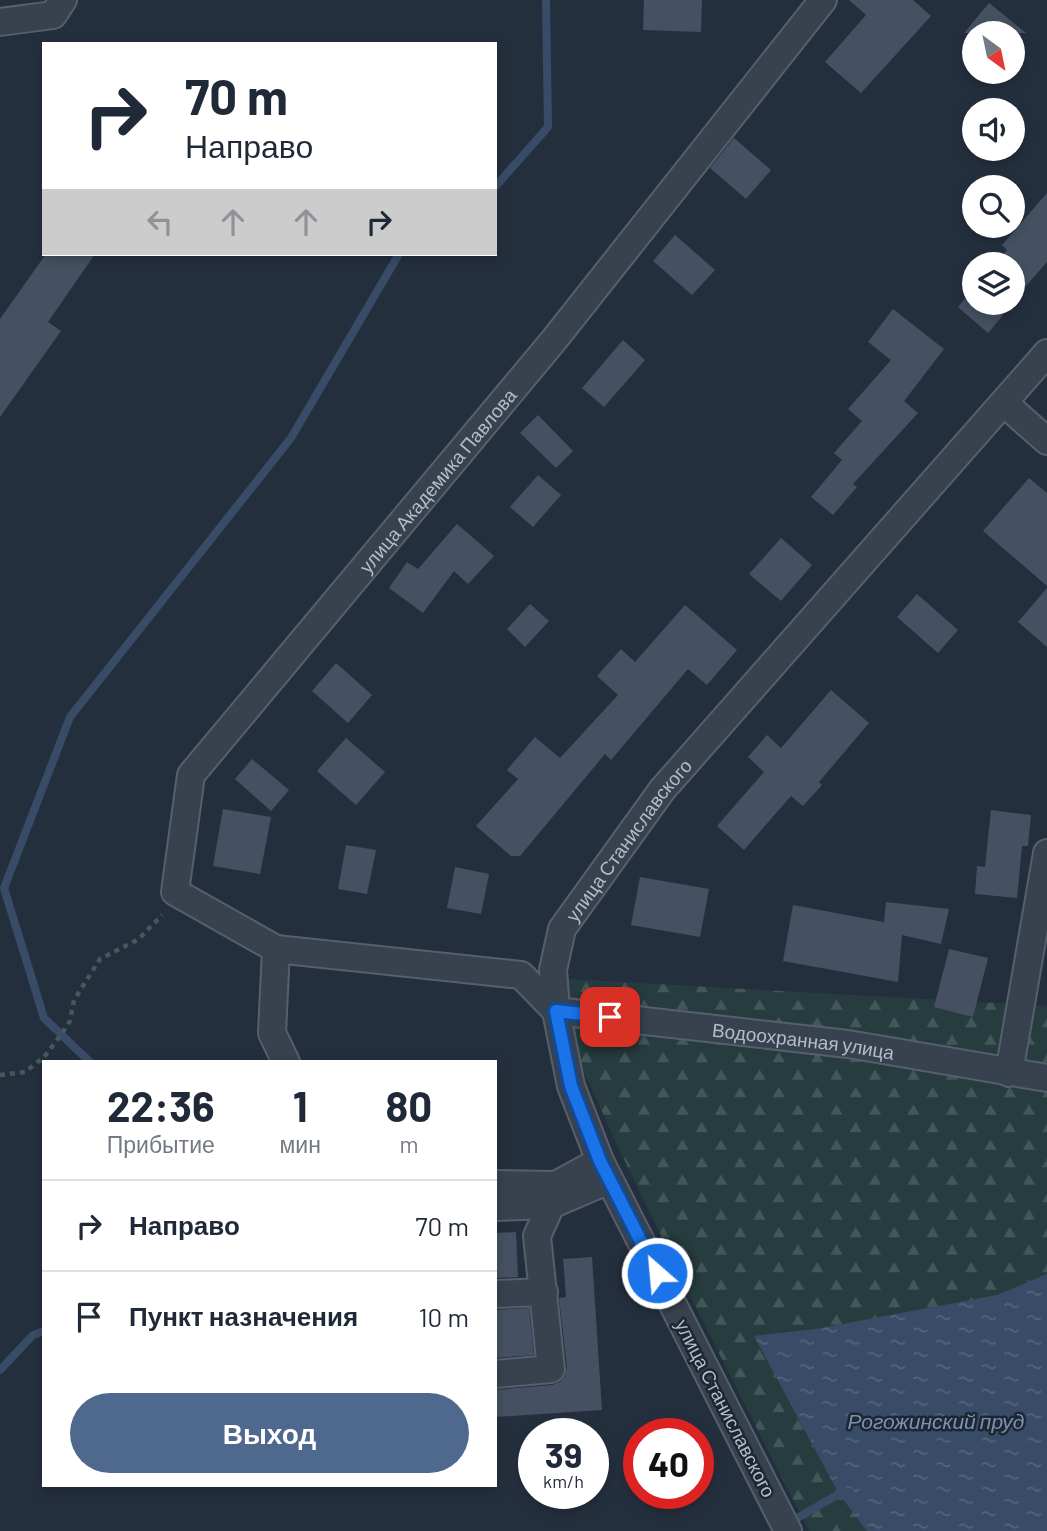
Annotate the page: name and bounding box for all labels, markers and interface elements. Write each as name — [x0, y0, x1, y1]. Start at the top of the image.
north arrow — [962, 21, 1026, 84]
map controls — [962, 21, 1025, 315]
text: 70 m — [185, 66, 288, 125]
icon: right — [70, 70, 161, 161]
button: sound — [962, 98, 1025, 161]
text: Направо — [185, 126, 313, 164]
button: search — [962, 175, 1025, 238]
icon: left — [141, 203, 179, 241]
icon: ahead — [214, 203, 252, 241]
icon: ahead — [287, 203, 325, 241]
icon: right — [360, 203, 398, 241]
button: layers — [962, 252, 1025, 315]
street label: улица Академика Павлова — [354, 383, 521, 577]
street label: улица Станиславского — [560, 754, 696, 925]
pin — [580, 987, 640, 1047]
icon: arrive — [591, 998, 629, 1036]
street label: Водоохранная улица — [711, 1017, 897, 1063]
text: 22:36 — [107, 1080, 215, 1130]
text: 1 — [293, 1080, 308, 1130]
text: 80 — [386, 1080, 432, 1130]
text: Прибытие — [107, 1130, 215, 1158]
text: мин — [280, 1130, 321, 1158]
text: m — [399, 1130, 418, 1158]
icon: right — [70, 1207, 108, 1245]
text: Направо — [129, 1209, 240, 1240]
text: 70 m — [415, 1210, 469, 1241]
position arrow — [620, 1236, 694, 1310]
icon: arrive — [70, 1298, 108, 1336]
text: Пункт назначения — [129, 1300, 358, 1331]
text: 10 m — [419, 1301, 469, 1332]
street label: улица Станиславского — [671, 1315, 781, 1501]
button: Выход — [70, 1393, 469, 1473]
water label: Рогожинский пруд — [848, 1408, 1024, 1433]
speed limit sign: 40 — [623, 1418, 714, 1509]
text: 39 — [545, 1433, 582, 1475]
text: km/h — [543, 1470, 584, 1492]

